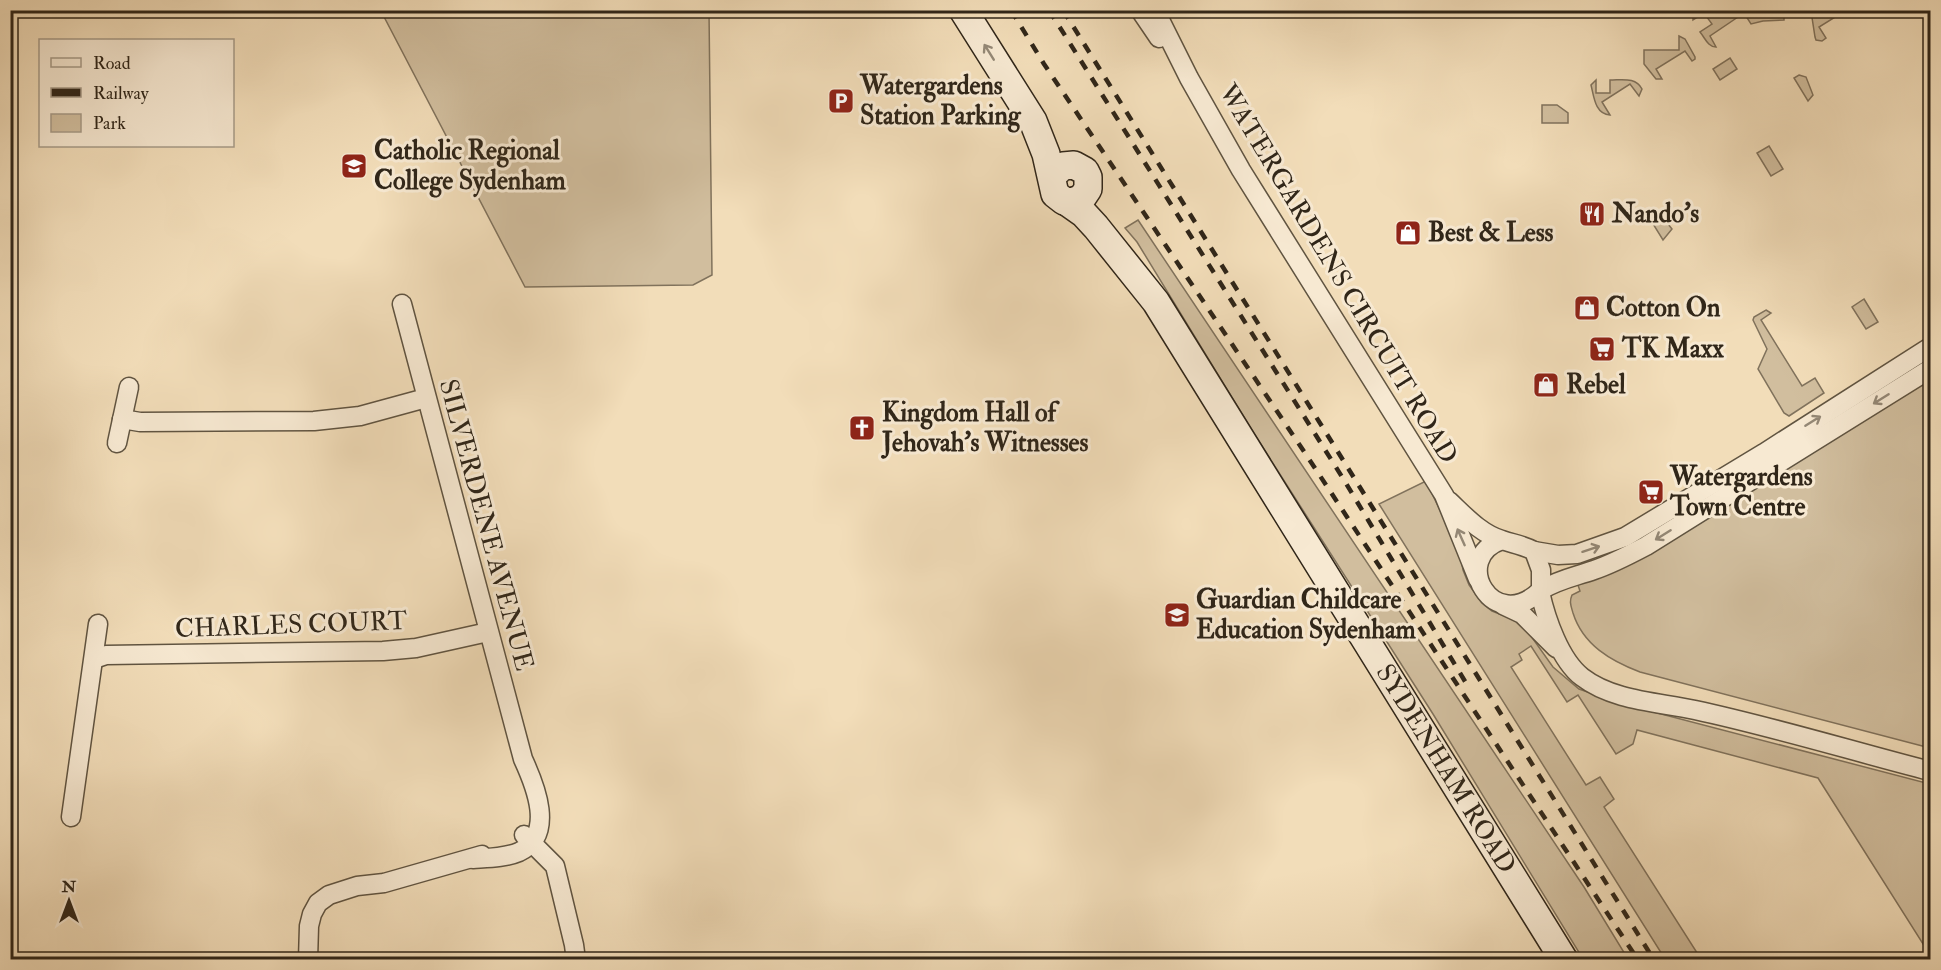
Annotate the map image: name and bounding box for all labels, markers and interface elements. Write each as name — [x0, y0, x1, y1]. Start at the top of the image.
legend — [39, 39, 234, 147]
one-way arrow — [983, 44, 995, 61]
text: Road — [93, 52, 131, 75]
place label: Watergardens Station Parking — [859, 70, 1022, 133]
street label: WATERGARDENS CIRCUIT ROAD — [1211, 78, 1464, 470]
text: Railway — [93, 82, 150, 105]
parking icon: Watergardens Station Parking — [826, 86, 856, 116]
text: Park — [93, 112, 126, 135]
place label: Catholic Regional College Sydenham — [374, 135, 566, 198]
school or university icon: Catholic Regional College Sydenham — [339, 151, 369, 181]
place label: Nando's — [1611, 198, 1699, 230]
restaurant icon: Nando's — [1577, 199, 1607, 229]
place label: Best & Less — [1428, 217, 1554, 249]
shop icon: Best & Less — [1393, 218, 1423, 248]
place label: Cotton On — [1606, 292, 1721, 324]
shop icon: Cotton On — [1572, 293, 1602, 323]
place label: TK Maxx — [1621, 333, 1724, 365]
supermarket icon: TK Maxx — [1587, 334, 1617, 364]
place label: Rebel — [1566, 369, 1626, 401]
shop icon: Rebel — [1531, 370, 1561, 400]
street label: SILVERDENE AVENUE — [432, 376, 540, 674]
one-way arrow — [1873, 394, 1890, 406]
place label: Kingdom Hall of Jehovah's Witnesses — [880, 397, 1088, 459]
church icon: Kingdom Hall of Jehovah's Witnesses — [847, 413, 877, 443]
one-way arrow — [1805, 415, 1821, 427]
place label: Watergardens Town Centre — [1669, 461, 1813, 523]
supermarket icon: Watergardens Town Centre — [1636, 477, 1666, 507]
one-way arrow — [1455, 529, 1466, 547]
one-way arrow — [1655, 530, 1672, 542]
one-way arrow — [1581, 543, 1600, 554]
place label: Guardian Childcare Education Sydenham — [1196, 584, 1417, 647]
school or university icon: Guardian Childcare Education Sydenham — [1162, 600, 1192, 630]
street label: CHARLES COURT — [174, 605, 408, 645]
street label: SYDENHAM ROAD — [1369, 658, 1523, 880]
north arrow — [39, 871, 99, 931]
text: N — [61, 877, 77, 897]

